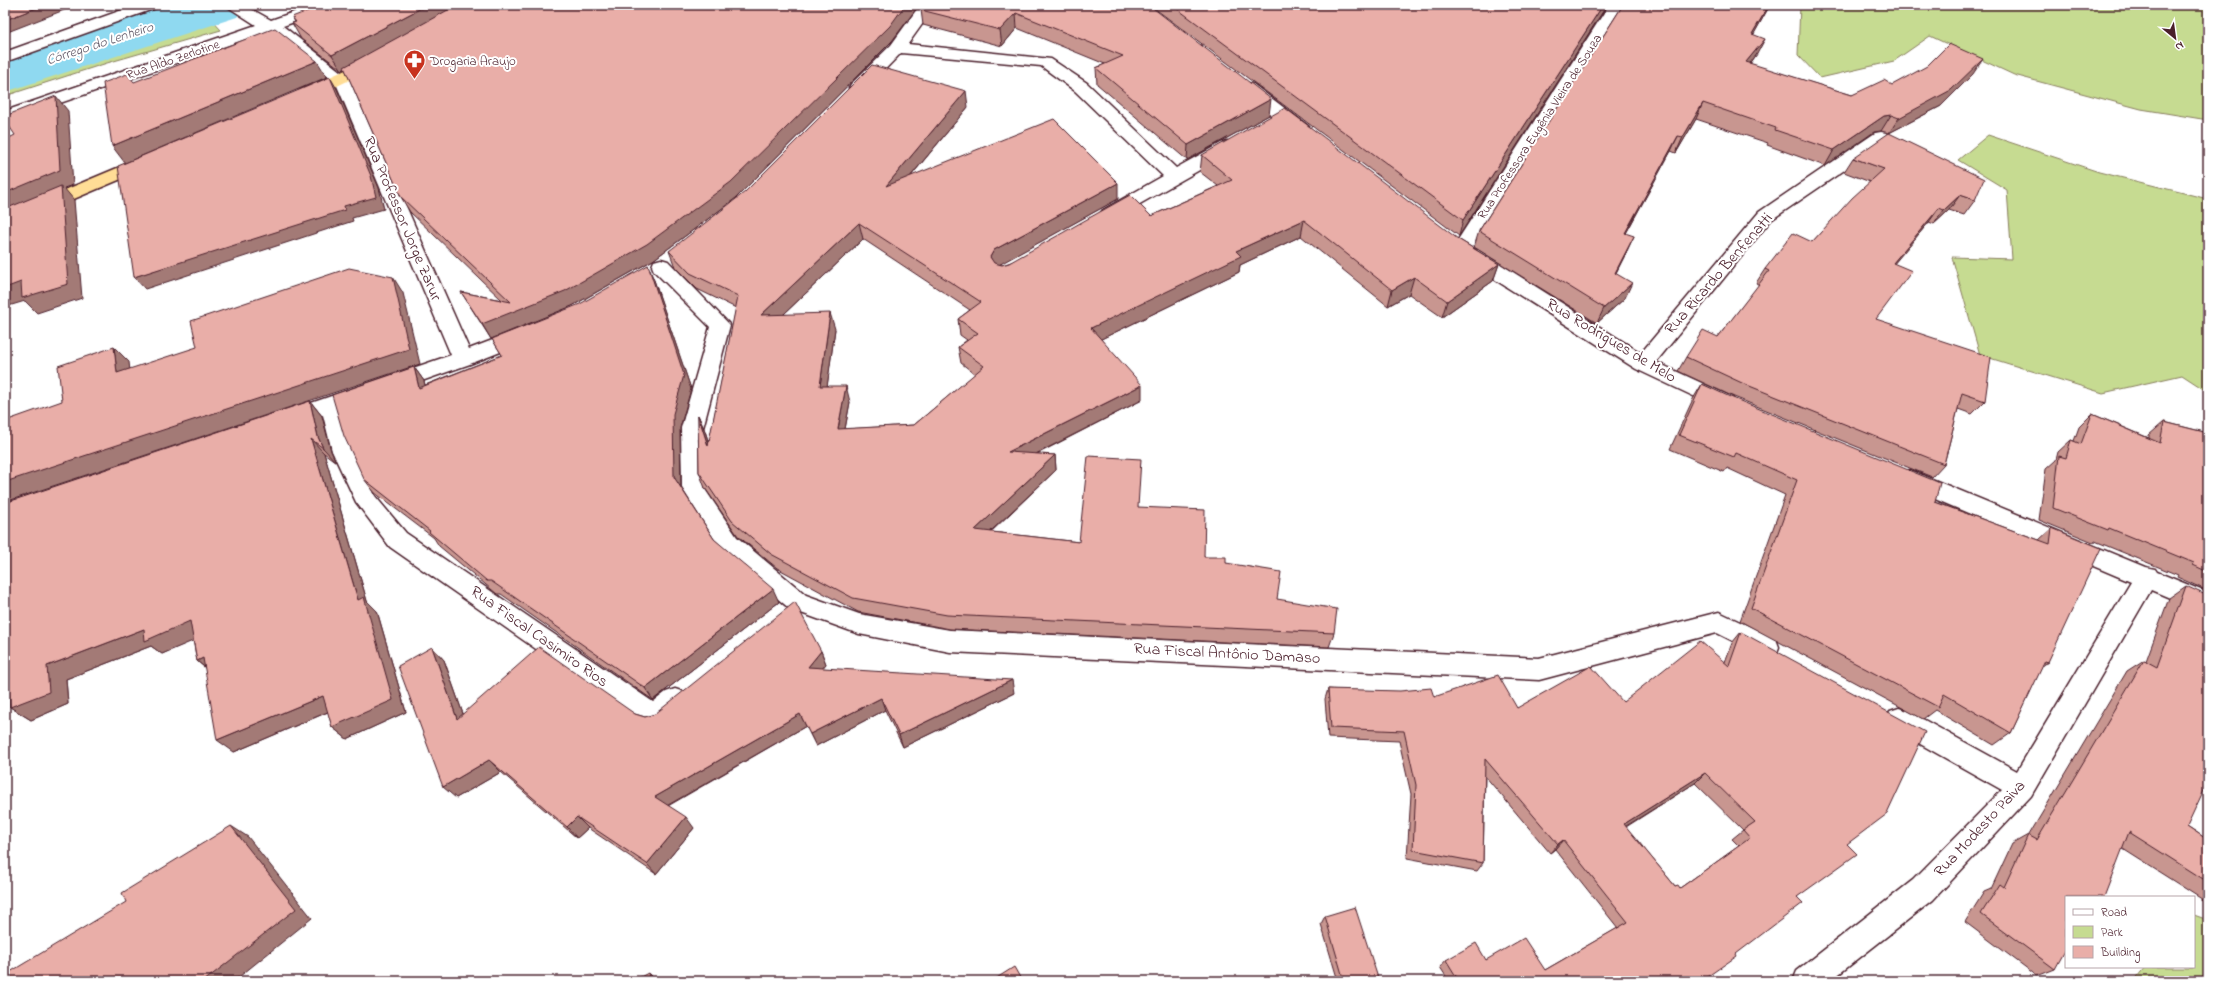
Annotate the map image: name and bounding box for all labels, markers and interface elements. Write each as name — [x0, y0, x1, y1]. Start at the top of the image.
water label: Córrego do Lenheiro — [44, 17, 157, 71]
north arrow — [2155, 18, 2195, 58]
street label: Rua Professora Eugênia Vieira de Souza — [1473, 31, 1608, 224]
street label: Rua Aldo Zerlotine — [124, 35, 222, 85]
text: N — [2172, 37, 2186, 55]
pharmacy icon: Drogaria Araujo — [401, 48, 427, 81]
place label: Drogaria Araujo — [429, 52, 516, 72]
street label: Rua Professor Jorge Zarur — [356, 133, 448, 305]
street label: Rua Ricardo Benfenatti — [1659, 208, 1779, 340]
street label: Rua Rodrigues de Melo — [1541, 293, 1681, 389]
street label: Rua Fiscal Casimiro Rios — [465, 580, 613, 694]
street label: Rua Fiscal Antônio Damaso — [1133, 637, 1321, 671]
street label: Rua Modesto Paiva — [1929, 775, 2031, 883]
legend — [2065, 896, 2195, 968]
text: Road — [2101, 904, 2127, 922]
text: Park — [2101, 924, 2123, 942]
text: Building — [2100, 944, 2140, 963]

